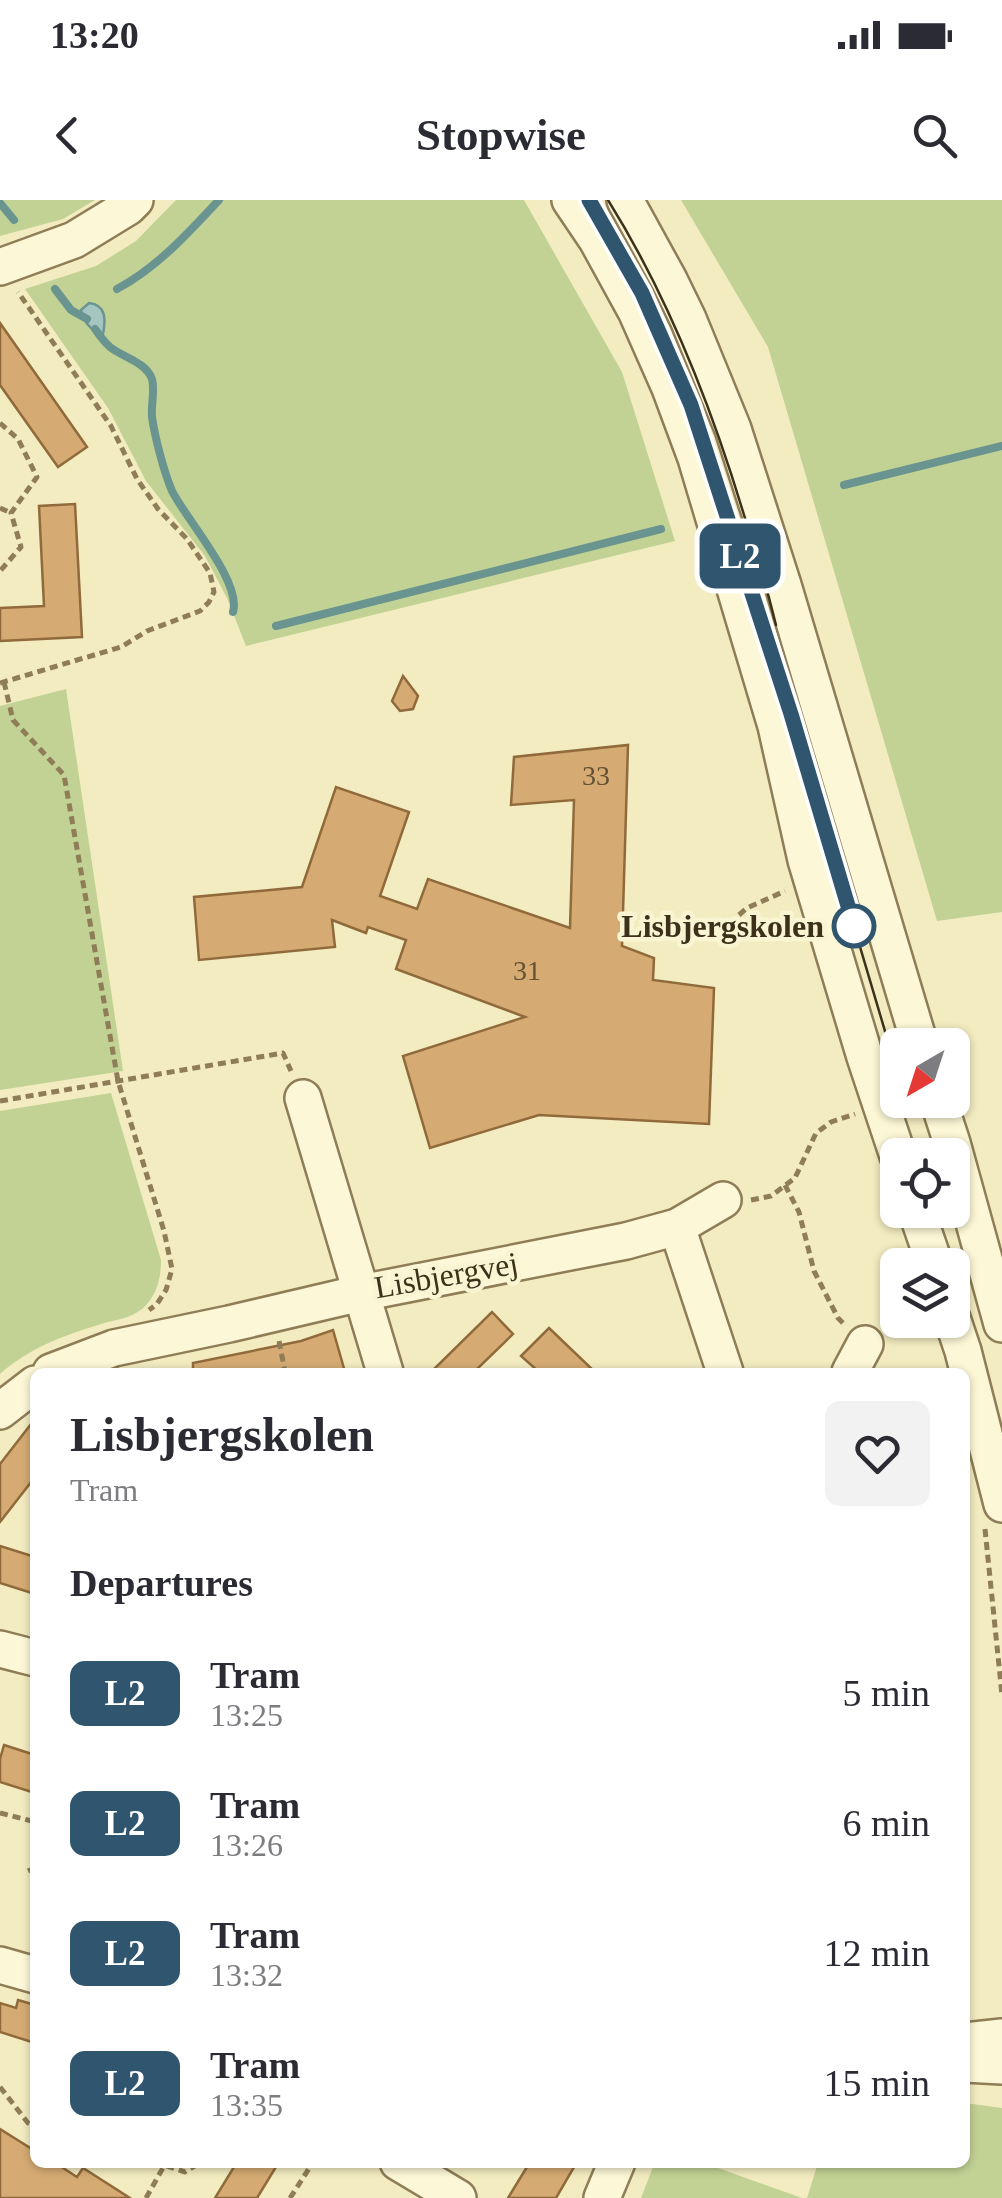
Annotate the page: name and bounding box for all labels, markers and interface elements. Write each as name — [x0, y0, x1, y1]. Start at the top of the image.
text: 13:20 — [50, 14, 139, 56]
icon: back — [40, 108, 95, 163]
icon: search — [907, 108, 962, 163]
text: Stopwise — [416, 110, 586, 160]
line badge: L2 — [695, 524, 785, 588]
text: L2 — [720, 537, 760, 576]
house number: 33 — [582, 760, 610, 791]
marker: Lisbjergskolen — [833, 905, 875, 947]
place label: Lisbjergskolen — [621, 908, 824, 944]
house number: 31 — [513, 955, 541, 986]
north arrow — [880, 1028, 970, 1118]
map controls — [880, 1028, 970, 1338]
button: locate — [880, 1138, 970, 1228]
street label: Lisbjergvej — [371, 1245, 521, 1305]
button: layers — [880, 1248, 970, 1338]
button: heart — [825, 1401, 930, 1506]
text: Lisbjergskolen — [70, 1408, 374, 1461]
text: Tram — [70, 1472, 138, 1508]
text: Departures — [70, 1562, 253, 1604]
text: Tram — [210, 1654, 300, 1696]
text: 5 min — [842, 1672, 930, 1714]
text: L2 — [105, 1674, 145, 1713]
text: 13:25 — [210, 1697, 283, 1733]
text: Tram — [210, 1784, 300, 1826]
text: 6 min — [842, 1802, 930, 1844]
text: L2 — [105, 1804, 145, 1843]
text: 13:26 — [210, 1827, 283, 1863]
text: Tram — [210, 1914, 300, 1956]
text: 12 min — [823, 1932, 930, 1974]
text: L2 — [105, 1934, 145, 1973]
text: 13:32 — [210, 1957, 283, 1993]
text: Tram — [210, 2044, 300, 2086]
text: 15 min — [823, 2062, 930, 2104]
text: L2 — [105, 2064, 145, 2103]
text: 13:35 — [210, 2087, 283, 2123]

